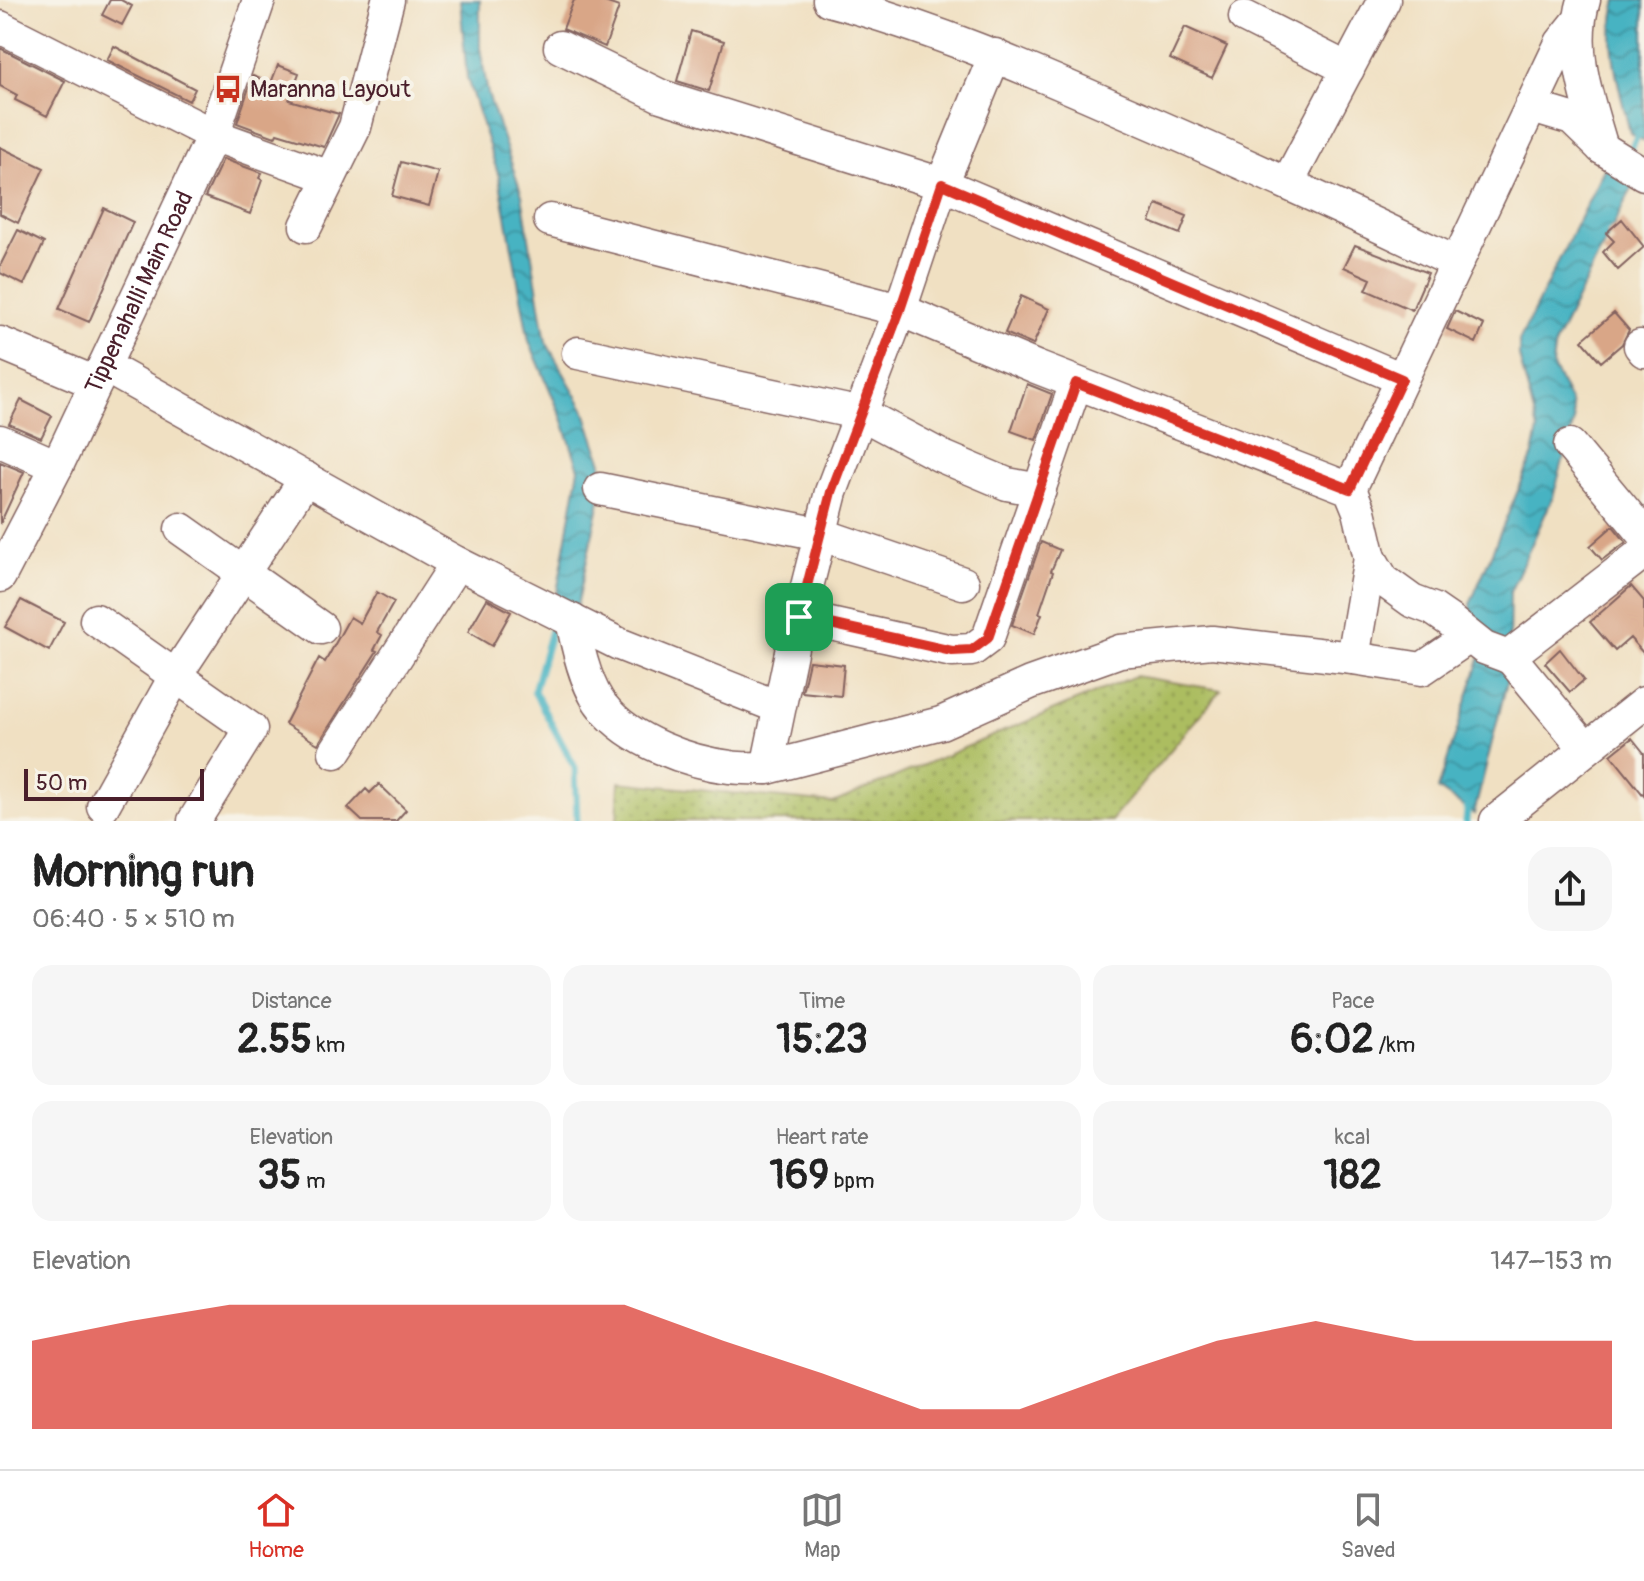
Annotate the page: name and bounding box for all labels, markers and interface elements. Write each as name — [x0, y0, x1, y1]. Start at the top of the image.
bus stop icon: Maranna Layout — [213, 74, 243, 104]
place label: Maranna Layout — [250, 75, 411, 104]
street label: Tippenahalli Main Road — [79, 186, 200, 398]
pin — [765, 583, 833, 651]
icon: arrive — [777, 595, 821, 639]
scale bar — [24, 765, 204, 801]
text: 50 m — [36, 769, 87, 797]
text: Morning run — [32, 845, 255, 900]
button: share — [1528, 847, 1612, 931]
text: 06:40 · 5 × 510 m — [32, 903, 235, 935]
text: Distance — [251, 987, 332, 1015]
text: Time — [799, 987, 845, 1015]
text: Pace — [1331, 987, 1374, 1015]
text: 2.55 — [237, 1015, 312, 1064]
text: 15:23 — [776, 1015, 868, 1064]
text: 6:02 — [1290, 1015, 1374, 1064]
text: km — [312, 1031, 345, 1059]
text: /km — [1374, 1031, 1415, 1059]
text: Elevation — [249, 1123, 333, 1151]
text: Heart rate — [776, 1123, 868, 1151]
text: kcal — [1335, 1123, 1371, 1151]
text: 35 — [257, 1151, 301, 1200]
text: 169 — [769, 1151, 829, 1200]
text: 182 — [1324, 1151, 1382, 1200]
text: m — [301, 1167, 325, 1195]
text: bpm — [829, 1167, 875, 1195]
text: Elevation — [32, 1245, 131, 1277]
text: 147–153 m — [1490, 1245, 1612, 1277]
tab: Home — [248, 1488, 304, 1564]
tab: Map — [800, 1488, 844, 1564]
tab: Saved — [1341, 1488, 1396, 1564]

